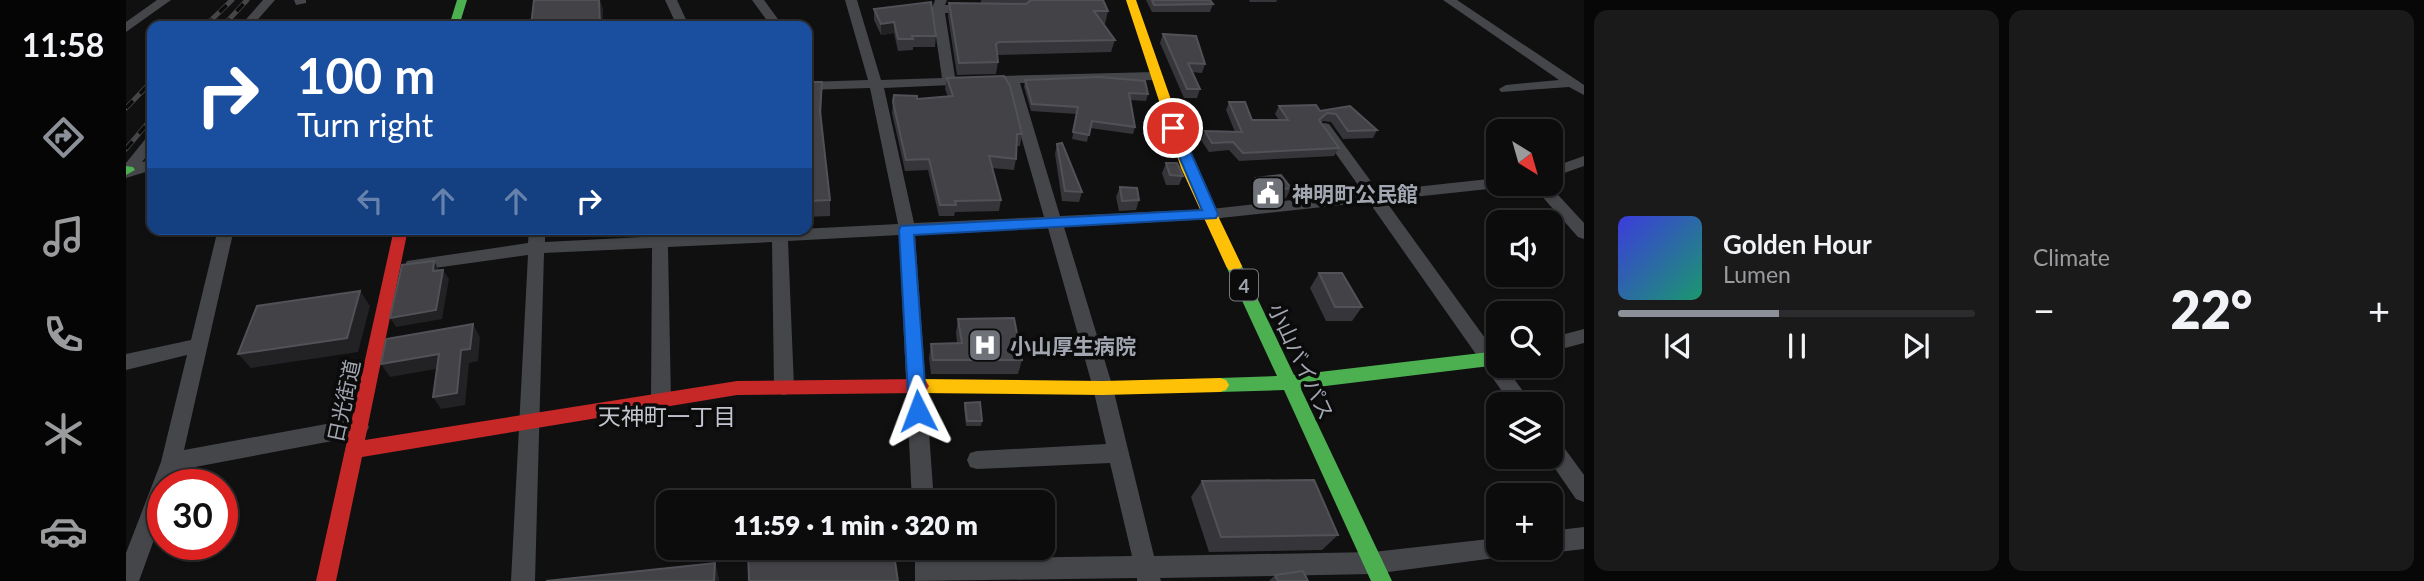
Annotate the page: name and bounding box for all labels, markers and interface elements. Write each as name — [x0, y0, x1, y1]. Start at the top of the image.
text: 11:58 — [22, 25, 104, 64]
text: 100 m — [297, 46, 435, 104]
icon: right — [182, 49, 273, 140]
pin — [1143, 98, 1203, 158]
text: Turn right — [297, 105, 433, 144]
icon: arrive — [1154, 109, 1192, 147]
icon: directions — [39, 113, 88, 162]
north arrow — [1486, 119, 1563, 196]
map controls — [1486, 119, 1563, 560]
public building icon: 神明町公民館 — [1249, 174, 1287, 212]
place label: 神明町公民館 — [1292, 181, 1418, 206]
icon: left — [351, 182, 389, 220]
icon: ahead — [424, 182, 462, 220]
icon: ahead — [497, 182, 535, 220]
icon: right — [570, 182, 608, 220]
button: sound — [1486, 210, 1563, 287]
icon: music — [39, 212, 88, 261]
text: Golden Hour — [1723, 228, 1872, 260]
text: Climate — [2033, 243, 2110, 271]
text: Lumen — [1723, 260, 1791, 288]
road number: 4 — [1230, 270, 1258, 300]
text: 22° — [2171, 278, 2252, 340]
text: − — [2033, 287, 2055, 333]
text: + — [2368, 287, 2390, 333]
street label: 小山バイパス — [1264, 299, 1340, 423]
button: search — [1486, 301, 1563, 378]
icon: phone — [39, 310, 88, 359]
hospital icon: 小山厚生病院 — [966, 326, 1004, 364]
icon: previous — [1659, 327, 1697, 365]
icon: pause — [1778, 327, 1816, 365]
icon: next — [1897, 327, 1935, 365]
place label: 小山厚生病院 — [1010, 333, 1136, 358]
street label: 日光街道 — [322, 357, 364, 445]
position arrow — [881, 374, 955, 448]
button: layers — [1486, 392, 1563, 469]
district label: 天神町一丁目 — [598, 402, 736, 430]
icon: climate — [39, 409, 88, 458]
speed limit sign: 30 — [147, 469, 238, 560]
button: + — [1486, 483, 1563, 560]
icon: car — [39, 507, 88, 556]
text: 11:59 · 1 min · 320 m — [733, 509, 978, 541]

